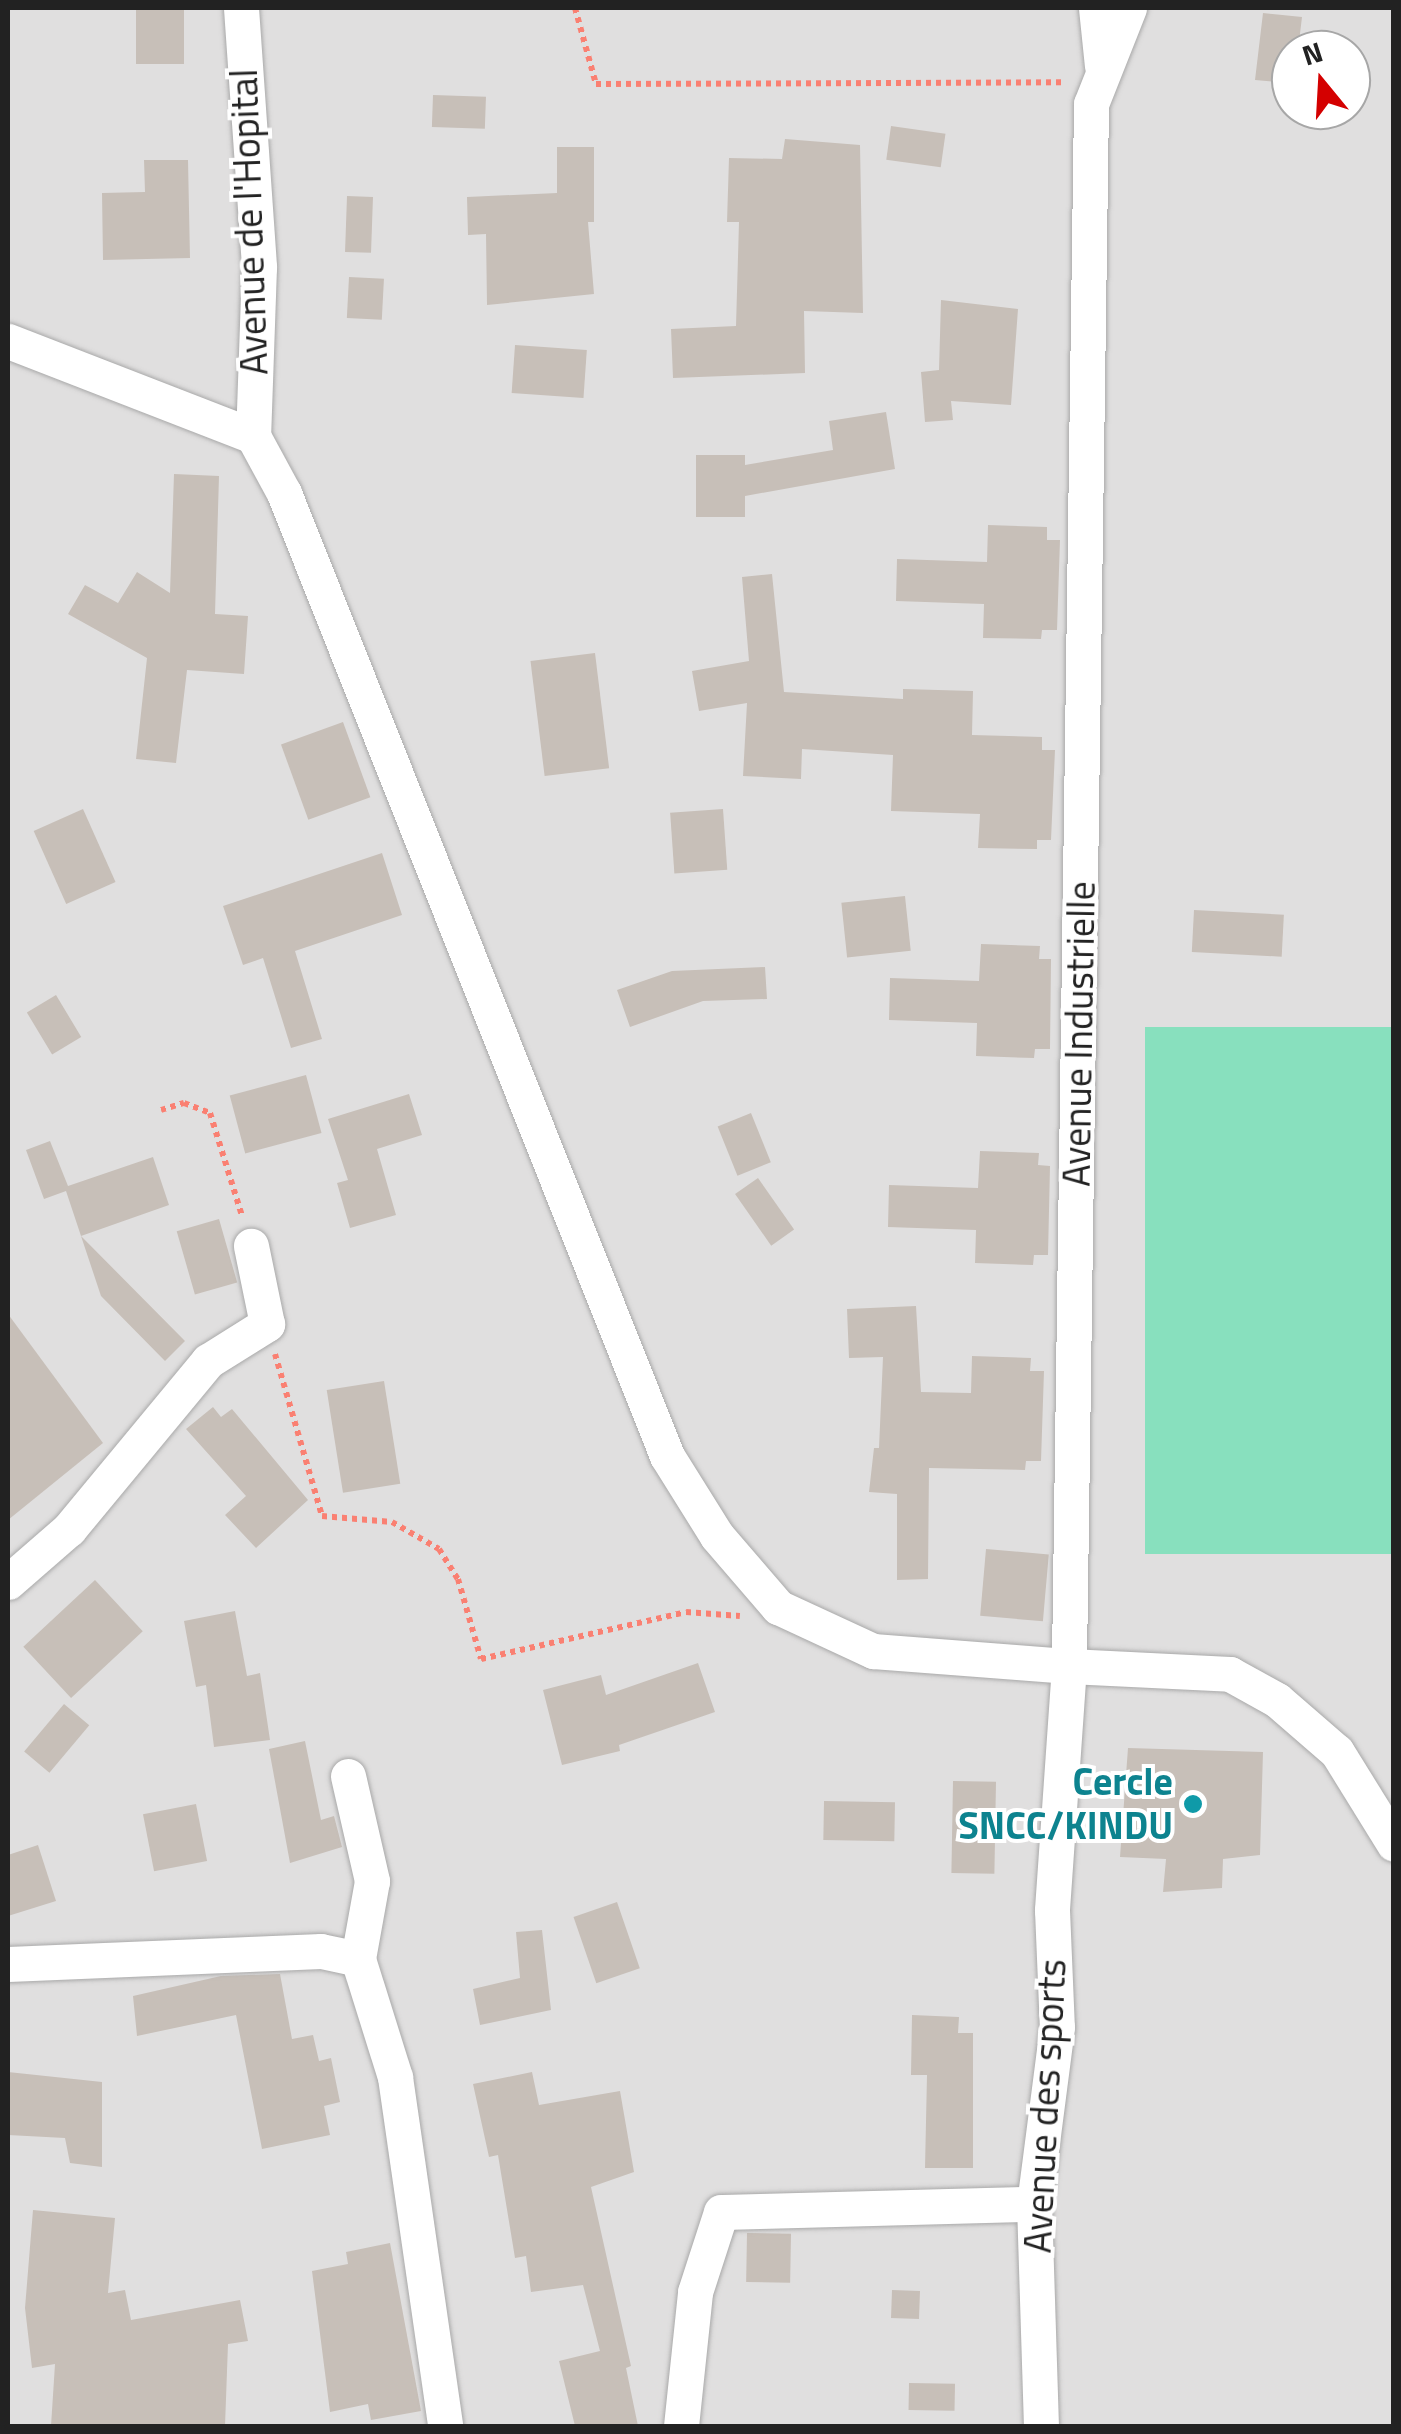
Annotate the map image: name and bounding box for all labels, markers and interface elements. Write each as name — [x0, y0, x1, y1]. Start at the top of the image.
text: N — [1296, 29, 1328, 76]
north arrow — [1271, 30, 1371, 130]
street label: Avenue de l'Hopital — [221, 68, 277, 376]
street label: Avenue Industrielle — [1054, 881, 1104, 1187]
place label: Cercle SNCC/KINDU — [958, 1759, 1173, 1848]
marker: Cercle SNCC/KINDU — [1182, 1793, 1204, 1815]
street label: Avenue des sports — [1015, 1958, 1075, 2254]

